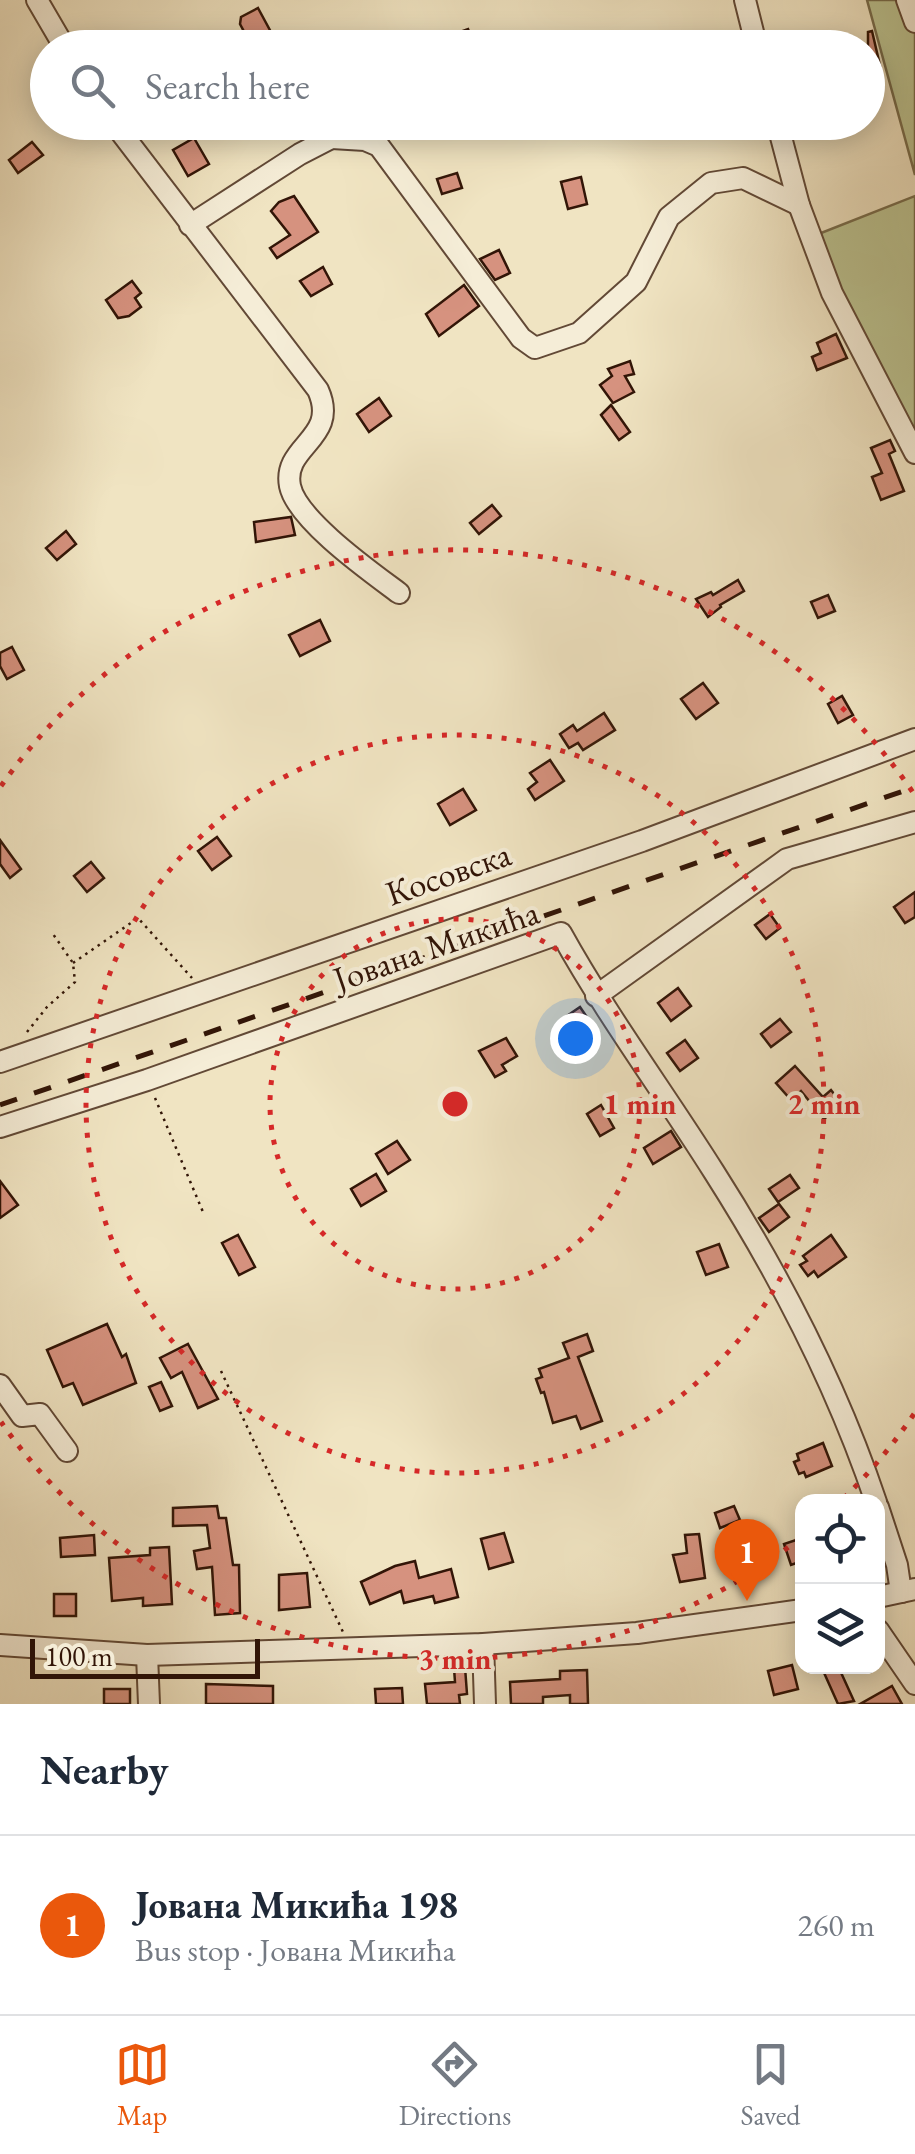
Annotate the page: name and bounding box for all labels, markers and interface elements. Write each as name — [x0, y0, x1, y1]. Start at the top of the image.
search box — [30, 30, 885, 140]
icon: search — [65, 58, 120, 113]
text: Search here — [145, 61, 310, 110]
street label: Косовска — [380, 831, 517, 915]
street label: Јована Микића — [324, 889, 545, 1002]
your location — [550, 1013, 601, 1064]
text: 1 min — [603, 1084, 677, 1123]
text: 2 min — [787, 1084, 861, 1123]
centre of rings — [437, 1086, 473, 1122]
map controls — [795, 1494, 885, 1674]
button: locate — [795, 1494, 885, 1584]
pin: 1 — [714, 1518, 780, 1601]
button: layers — [795, 1584, 885, 1674]
scale bar — [30, 1634, 260, 1678]
text: 100 m — [45, 1638, 113, 1674]
text: 3 min — [418, 1639, 492, 1678]
text: Nearby — [40, 1742, 169, 1797]
text: Јована Микића 198 — [135, 1880, 458, 1929]
text: 1 — [64, 1904, 81, 1946]
text: 260 m — [798, 1904, 875, 1946]
text: Bus stop · Јована Микића — [135, 1929, 456, 1971]
tab: Map — [115, 2037, 170, 2133]
tab: Directions — [399, 2037, 511, 2133]
tab: Saved — [740, 2037, 800, 2133]

